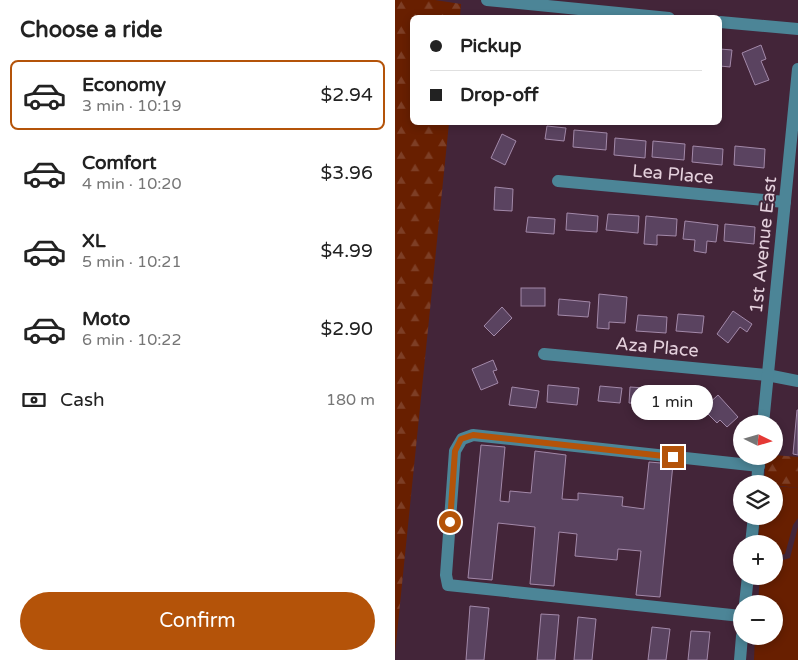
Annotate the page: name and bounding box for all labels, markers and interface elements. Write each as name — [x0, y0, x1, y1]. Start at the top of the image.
text: Choose a ride — [20, 17, 163, 43]
text: Pickup — [460, 35, 521, 57]
icon: car — [22, 73, 67, 118]
text: Economy — [82, 74, 166, 96]
text: $2.94 — [321, 84, 373, 106]
text: Drop-off — [460, 84, 539, 106]
text: 3 min · 10:19 — [82, 96, 181, 116]
icon: car — [22, 151, 67, 196]
text: Comfort — [82, 152, 156, 174]
street label: Lea Place — [631, 159, 715, 189]
text: $3.96 — [321, 162, 373, 184]
text: 4 min · 10:20 — [82, 174, 181, 194]
street label: 1st Avenue East — [745, 175, 781, 314]
icon: car — [22, 229, 67, 274]
text: XL — [82, 230, 106, 252]
text: $4.99 — [321, 240, 373, 262]
text: 5 min · 10:21 — [82, 252, 181, 272]
icon: car — [22, 307, 67, 352]
text: Moto — [82, 308, 130, 330]
text: $2.90 — [321, 318, 373, 340]
text: 6 min · 10:22 — [82, 330, 181, 350]
street label: Aza Place — [614, 332, 700, 362]
callout: 1 min — [632, 384, 714, 420]
icon: cash — [20, 386, 48, 414]
text: Cash — [60, 389, 105, 411]
text: 180 m — [326, 390, 375, 410]
text: 1 min — [651, 392, 693, 412]
north arrow — [733, 415, 783, 465]
map controls — [733, 415, 783, 645]
route end — [662, 446, 684, 468]
button: layers — [733, 475, 783, 525]
route start — [439, 511, 461, 533]
button: + — [733, 535, 783, 585]
button: Confirm — [20, 592, 375, 650]
button: − — [733, 595, 783, 645]

